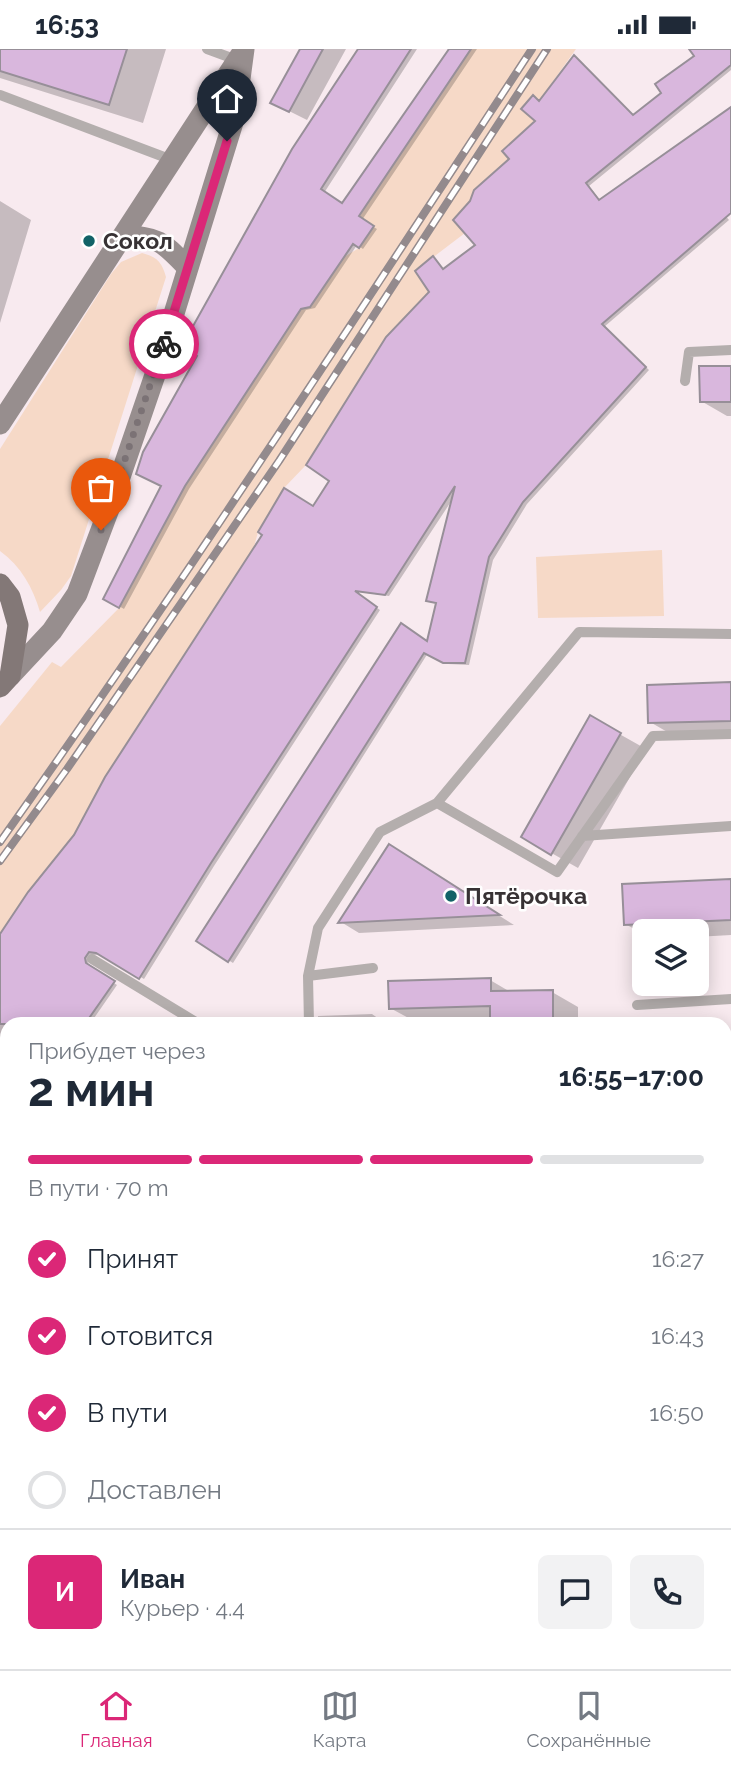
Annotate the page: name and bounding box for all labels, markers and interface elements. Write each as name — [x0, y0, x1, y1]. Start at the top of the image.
text: 16:53 — [35, 10, 99, 40]
pin — [197, 69, 257, 141]
icon: home — [208, 80, 246, 118]
place label: Сокол — [103, 227, 173, 254]
marker: Сокол — [81, 233, 97, 249]
courier — [129, 309, 199, 379]
icon: bike — [145, 325, 183, 363]
pin — [71, 458, 131, 530]
icon: bag — [82, 469, 120, 507]
place label: Пятёрочка — [465, 882, 587, 909]
marker: Пятёрочка — [443, 888, 459, 904]
map controls — [632, 919, 709, 996]
button: layers — [632, 919, 709, 996]
text: Прибудет через — [28, 1037, 206, 1064]
text: 16:55–17:00 — [559, 1062, 704, 1092]
text: 2 мин — [28, 1063, 155, 1117]
text: В пути · 70 m — [28, 1174, 169, 1201]
icon: check — [28, 1240, 66, 1278]
text: Принят — [87, 1244, 178, 1274]
text: 16:27 — [652, 1245, 704, 1272]
icon: check — [28, 1317, 66, 1355]
text: Готовится — [87, 1321, 213, 1351]
text: 16:43 — [651, 1322, 704, 1349]
icon: check — [28, 1394, 66, 1432]
text: В пути — [87, 1398, 168, 1428]
text: 16:50 — [649, 1399, 704, 1426]
text: Доставлен — [87, 1475, 222, 1505]
button: chat — [538, 1555, 612, 1629]
button: phone — [630, 1555, 704, 1629]
text: Иван — [120, 1564, 185, 1594]
text: И — [55, 1577, 75, 1607]
text: Курьер · 4.4 — [120, 1594, 245, 1621]
tab: Главная — [80, 1687, 153, 1751]
tab: Карта — [313, 1687, 366, 1751]
tab: Сохранённые — [526, 1687, 651, 1751]

